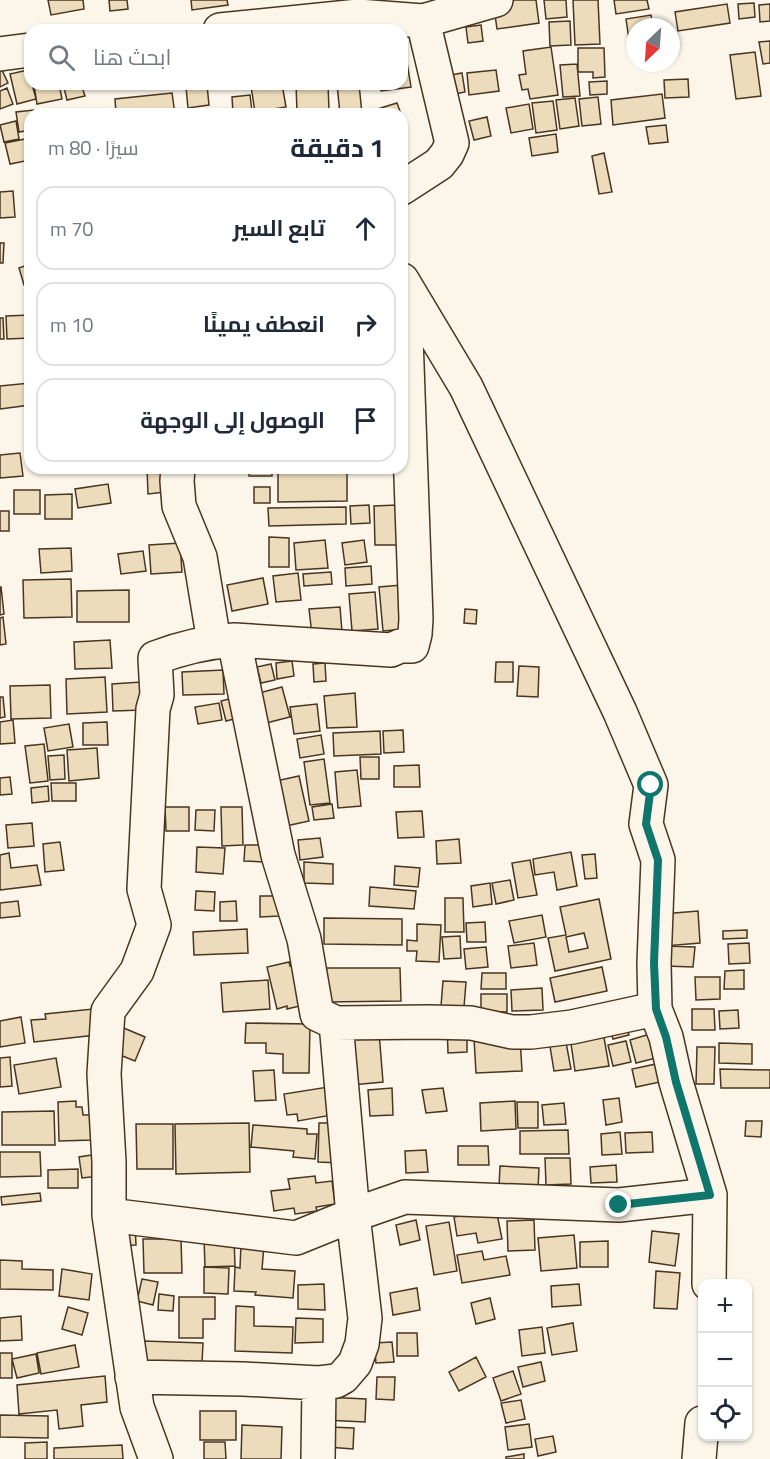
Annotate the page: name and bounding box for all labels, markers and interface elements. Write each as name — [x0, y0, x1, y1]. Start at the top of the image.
north arrow — [626, 18, 680, 72]
search box — [24, 24, 408, 90]
text: ابحث هنا — [93, 36, 171, 78]
icon: search — [45, 41, 78, 74]
text: 1 دقيقة — [290, 123, 384, 172]
text: سيرًا · 80 m — [48, 129, 139, 166]
text: تابع السير — [233, 207, 325, 249]
text: 70 m — [50, 210, 94, 247]
icon: ahead — [349, 212, 382, 245]
text: انعطف يمينًا — [203, 303, 325, 345]
text: 10 m — [50, 306, 94, 343]
icon: right — [349, 308, 382, 341]
text: الوصول إلى الوجهة — [140, 399, 325, 441]
icon: arrive — [349, 404, 382, 437]
route start — [637, 771, 663, 797]
route end — [605, 1191, 631, 1217]
map controls — [698, 1279, 752, 1441]
button: + — [698, 1279, 752, 1333]
button: − — [698, 1333, 752, 1387]
button: locate — [698, 1387, 752, 1441]

